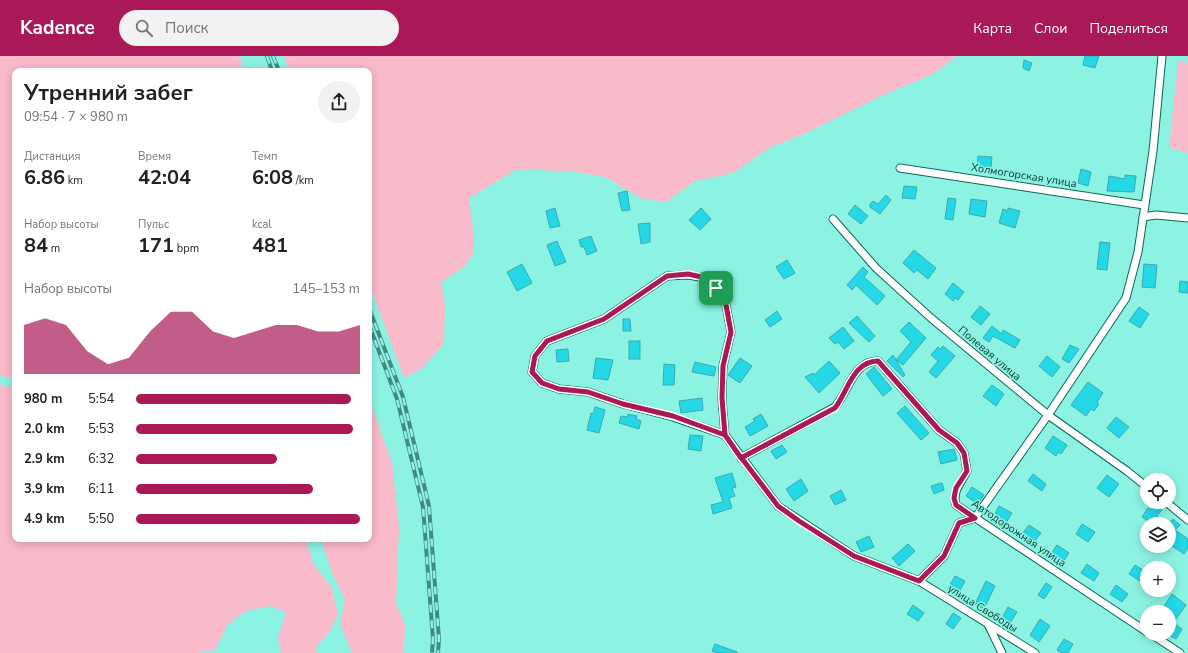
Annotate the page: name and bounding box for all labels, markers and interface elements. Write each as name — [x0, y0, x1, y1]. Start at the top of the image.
search box — [119, 10, 399, 46]
text: Kadence — [20, 15, 95, 41]
icon: search — [133, 17, 155, 39]
text: Поиск — [165, 18, 208, 38]
text: Карта — [973, 19, 1012, 38]
text: Слои — [1034, 19, 1068, 38]
text: Поделиться — [1090, 19, 1168, 38]
text: Утренний забег — [24, 78, 193, 108]
button: share — [318, 81, 360, 123]
text: 09:54 · 7 × 980 m — [24, 108, 128, 126]
text: Дистанция — [24, 149, 80, 164]
text: Время — [138, 149, 171, 164]
text: Темп — [252, 149, 277, 164]
street label: Холмогорская улица — [970, 160, 1078, 191]
text: 6.86 — [24, 164, 65, 191]
text: 42:04 — [138, 164, 191, 191]
text: 6:08 — [252, 164, 293, 191]
text: km — [65, 173, 83, 188]
text: /km — [293, 173, 314, 188]
text: Набор высоты — [24, 217, 99, 232]
text: Пульс — [138, 217, 169, 232]
text: kcal — [252, 217, 272, 232]
text: 84 — [24, 232, 48, 259]
text: 171 — [138, 232, 174, 259]
text: 481 — [252, 232, 288, 259]
text: m — [48, 241, 60, 256]
text: bpm — [174, 241, 199, 256]
pin — [699, 271, 733, 305]
icon: arrive — [705, 277, 727, 299]
text: Набор высоты — [24, 280, 112, 298]
text: 145–153 m — [292, 280, 360, 298]
street label: Полевая улица — [955, 323, 1024, 384]
text: 980 m — [24, 390, 62, 408]
text: 5:54 — [88, 390, 114, 408]
text: 2.0 km — [24, 420, 65, 438]
text: 5:53 — [88, 420, 114, 438]
text: 2.9 km — [24, 450, 65, 468]
text: 6:32 — [88, 450, 114, 468]
map controls — [1140, 473, 1176, 641]
button: locate — [1140, 473, 1176, 509]
text: 3.9 km — [24, 480, 65, 498]
text: 6:11 — [88, 480, 114, 498]
street label: Автодорожная улица — [968, 496, 1069, 571]
text: 4.9 km — [24, 510, 65, 528]
text: 5:50 — [88, 510, 114, 528]
button: layers — [1140, 517, 1176, 553]
button: + — [1140, 561, 1176, 597]
street label: улица Свободы — [945, 581, 1021, 636]
button: − — [1140, 605, 1176, 641]

